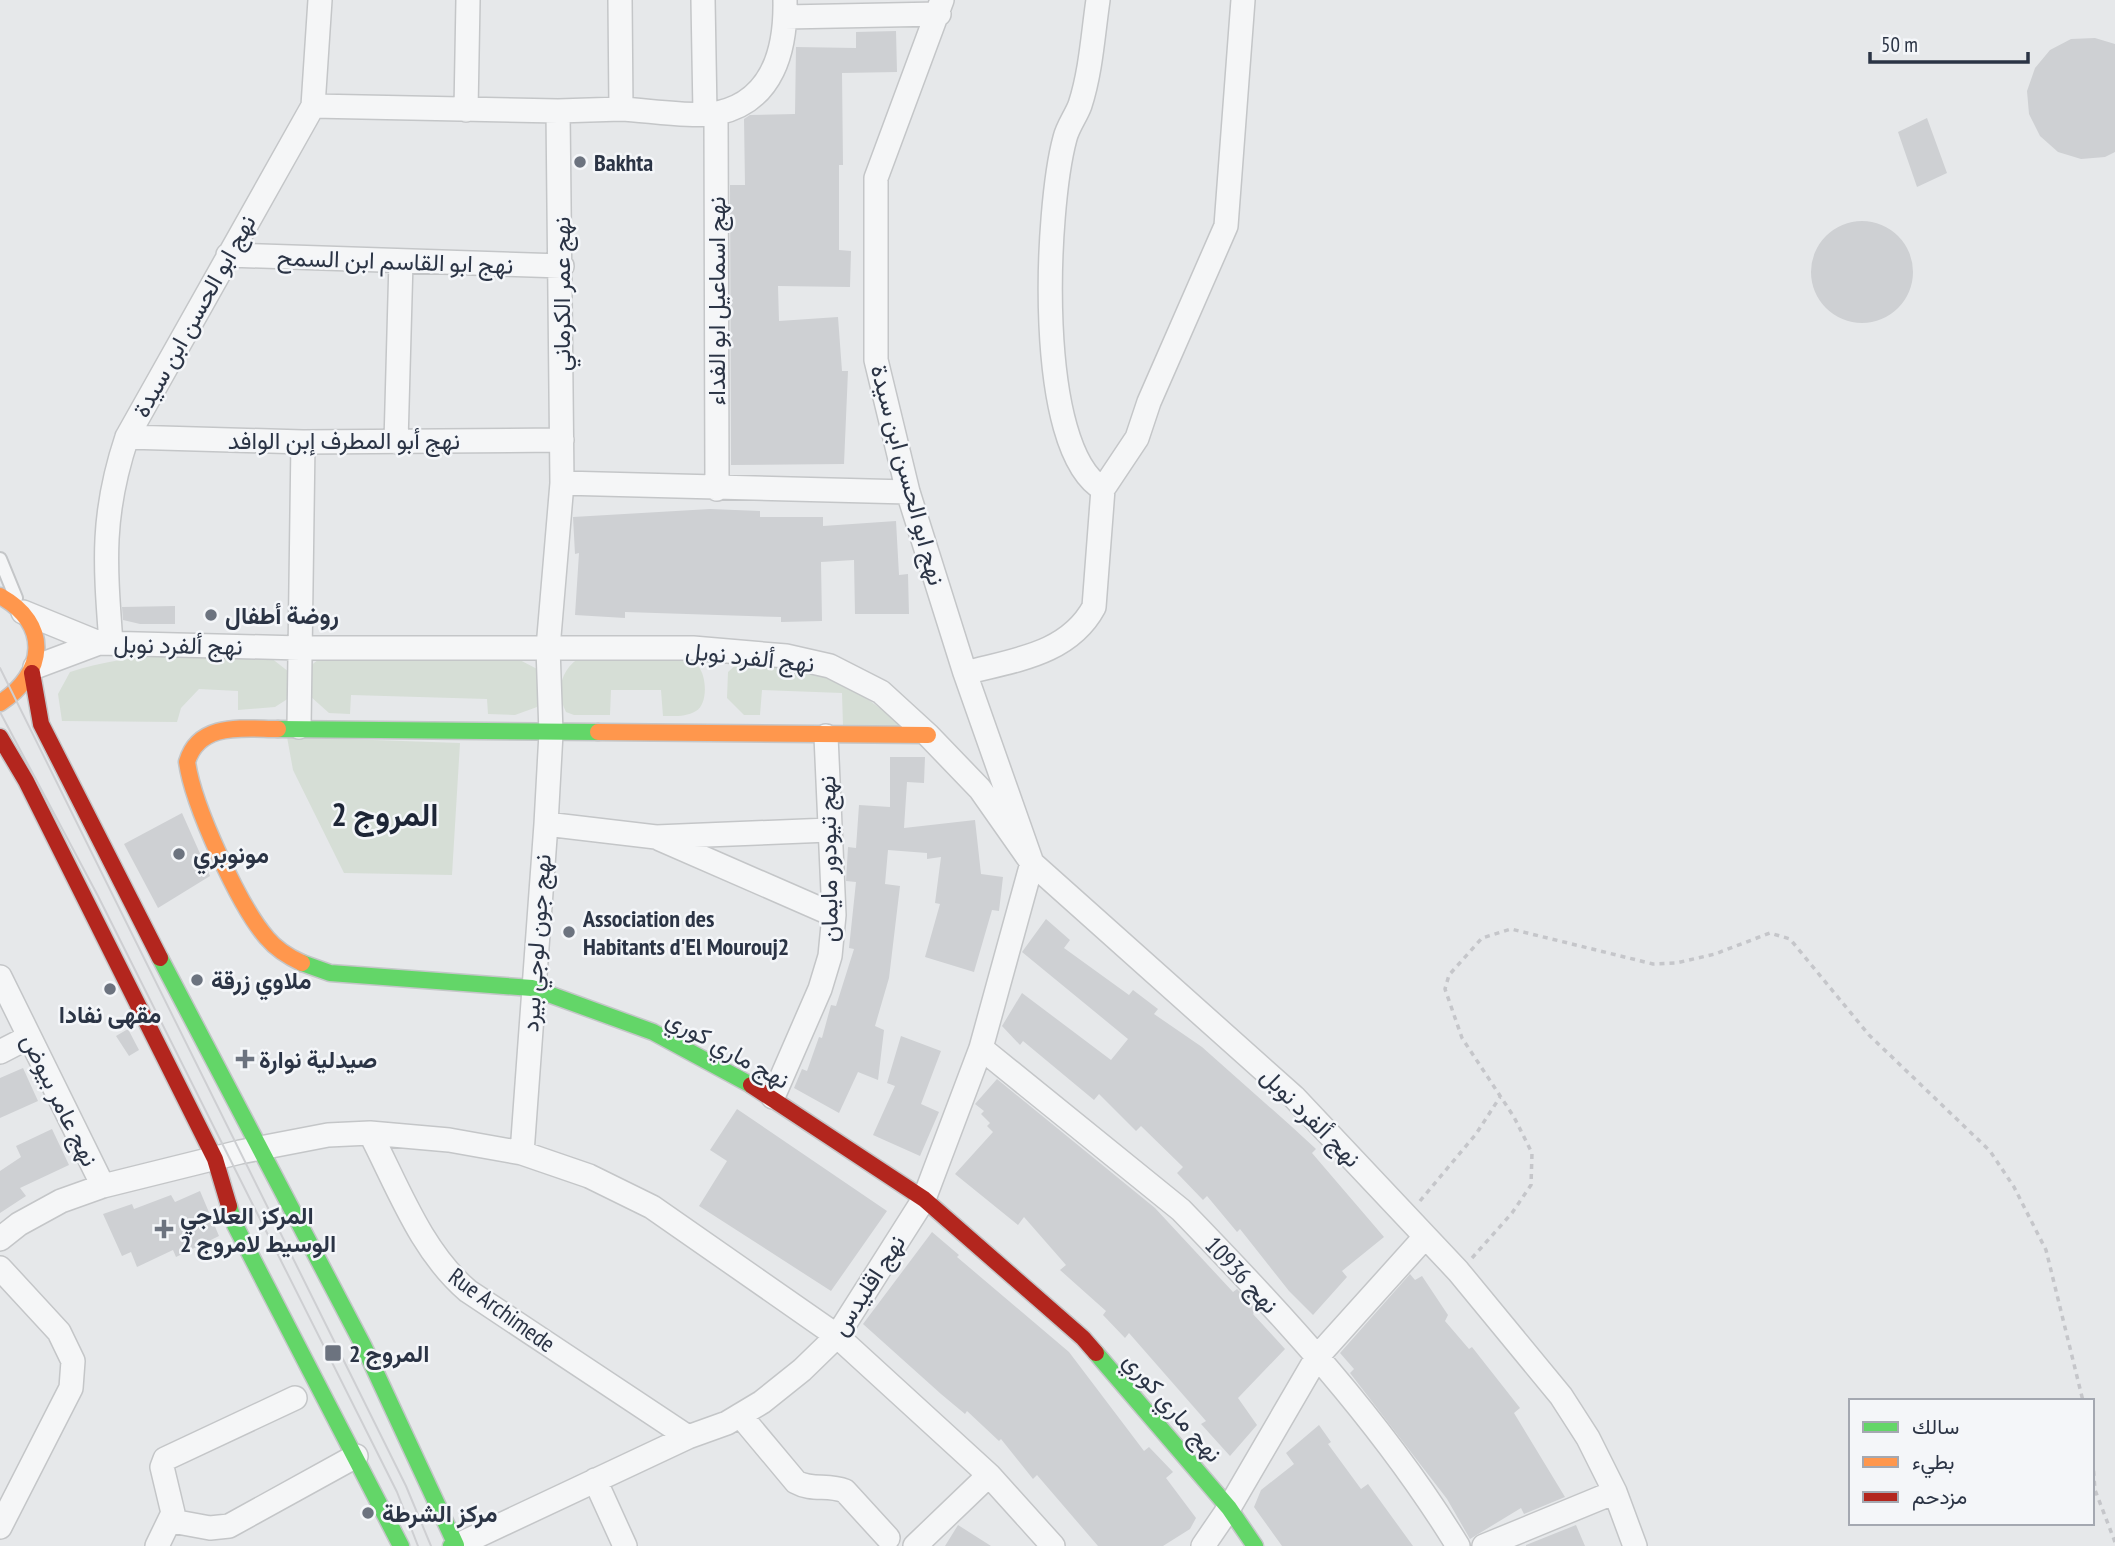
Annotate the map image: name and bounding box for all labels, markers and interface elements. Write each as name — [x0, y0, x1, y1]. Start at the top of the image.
scale bar — [1870, 21, 2028, 65]
text: 50 m — [1881, 31, 1918, 58]
place label: Bakhta — [594, 147, 653, 178]
marker: Bakhta — [572, 154, 588, 170]
street label: نهج اسماعيل ابو الفداء — [701, 196, 734, 406]
street label: نهج ابو الحسن ابن سيدة — [125, 209, 264, 424]
street label: نهج عمر الكرماني — [546, 217, 581, 371]
street label: نهج ابو القاسم ابن السمح — [276, 241, 514, 283]
street label: نهج ابو الحسن ابن سيدة — [862, 361, 952, 589]
street label: نهج أبو المطرف إبن الوافد — [228, 425, 460, 458]
place label: روضة أطفال — [225, 600, 339, 631]
marker: روضة أطفال — [203, 607, 219, 623]
street label: نهج ألفرد نوبل — [113, 628, 243, 664]
street label: نهج ألفرد نوبل — [684, 635, 816, 681]
street label: نهج تيودور مايمان — [811, 775, 847, 943]
district label: المروج 2 — [331, 793, 439, 837]
place label: مونوبري — [193, 839, 269, 875]
marker: مونوبري — [171, 846, 187, 862]
street label: نهج جون لوجي بيرد — [514, 853, 562, 1033]
place label: Association des Habitants d'El Mourouj2 — [582, 903, 789, 962]
marker: Association des Habitants d'El Mourouj2 — [561, 924, 577, 940]
place label: ملاوي زرقة — [211, 965, 312, 1001]
marker: ملاوي زرقة — [189, 972, 205, 988]
marker: مقهى نفادا — [102, 981, 118, 997]
place label: مقهى نفادا — [59, 999, 161, 1030]
street label: نهج ماري كوري — [659, 1002, 795, 1099]
street label: نهج عامر بيوض — [13, 1028, 106, 1172]
place label: صيدلية نوارة — [259, 1044, 377, 1075]
marker: صيدلية نوارة — [237, 1051, 253, 1067]
street label: نهج ألفرد نوبل — [1253, 1060, 1368, 1175]
place label: المركز العلاجي الوسيط لامروج 2 — [180, 1200, 336, 1260]
marker: المركز العلاجي الوسيط لامروج 2 — [154, 1219, 174, 1239]
street label: نهج اقليدس — [824, 1229, 914, 1342]
street label: نهج 10936 — [1197, 1230, 1286, 1321]
street label: Rue Archimede — [443, 1261, 561, 1359]
place label: المروج 2 — [349, 1338, 429, 1370]
marker: المروج 2 — [323, 1343, 343, 1363]
street label: نهج ماري كوري — [1114, 1345, 1229, 1471]
legend — [1849, 1399, 2094, 1525]
text: سالك — [1912, 1413, 1959, 1440]
text: بطيء — [1912, 1448, 1955, 1479]
text: مزدحم — [1912, 1483, 1967, 1511]
place label: مركز الشرطة — [382, 1498, 498, 1529]
marker: مركز الشرطة — [360, 1505, 376, 1521]

